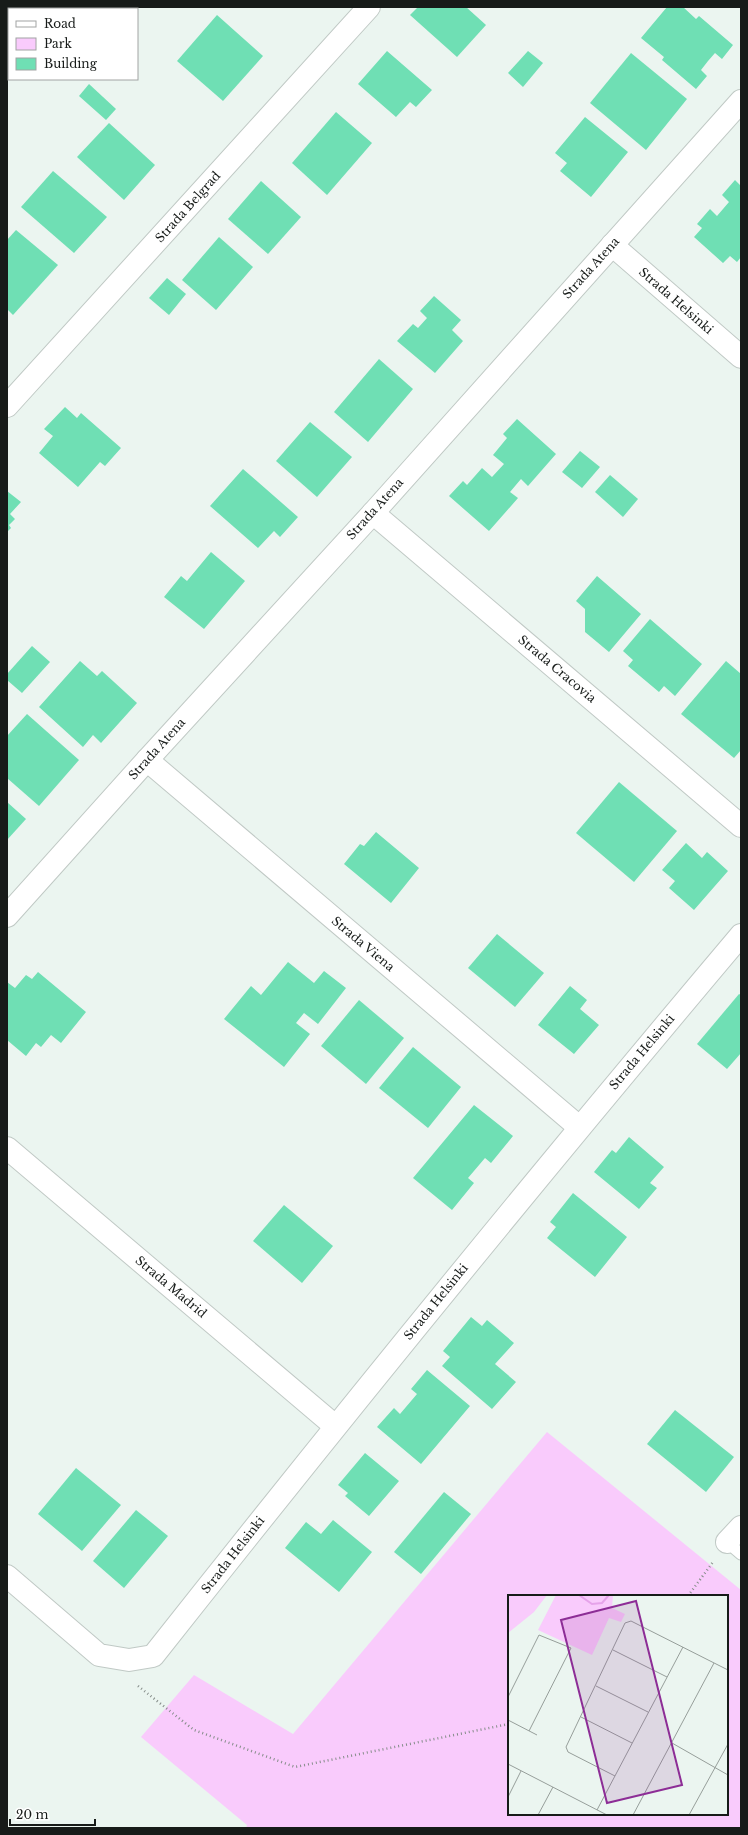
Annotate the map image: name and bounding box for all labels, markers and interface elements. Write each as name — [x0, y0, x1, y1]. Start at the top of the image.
legend — [8, 8, 138, 80]
text: Road — [44, 16, 76, 31]
text: Park — [44, 36, 72, 51]
text: Building — [44, 56, 98, 71]
street label: Strada Belgrad — [152, 168, 223, 245]
street label: Strada Atena — [559, 234, 622, 302]
street label: Strada Helsinki — [636, 264, 717, 337]
street label: Strada Atena — [343, 475, 406, 543]
street label: Strada Cracovia — [515, 632, 599, 706]
street label: Strada Atena — [125, 715, 188, 783]
street label: Strada Viena — [329, 913, 398, 974]
street label: Strada Helsinki — [606, 1011, 677, 1092]
street label: Strada Madrid — [133, 1252, 210, 1321]
street label: Strada Helsinki — [400, 1261, 471, 1343]
street label: Strada Helsinki — [198, 1513, 267, 1596]
inset map — [508, 1595, 728, 1815]
scale bar — [10, 1801, 95, 1827]
text: 20 m — [16, 1807, 48, 1822]

